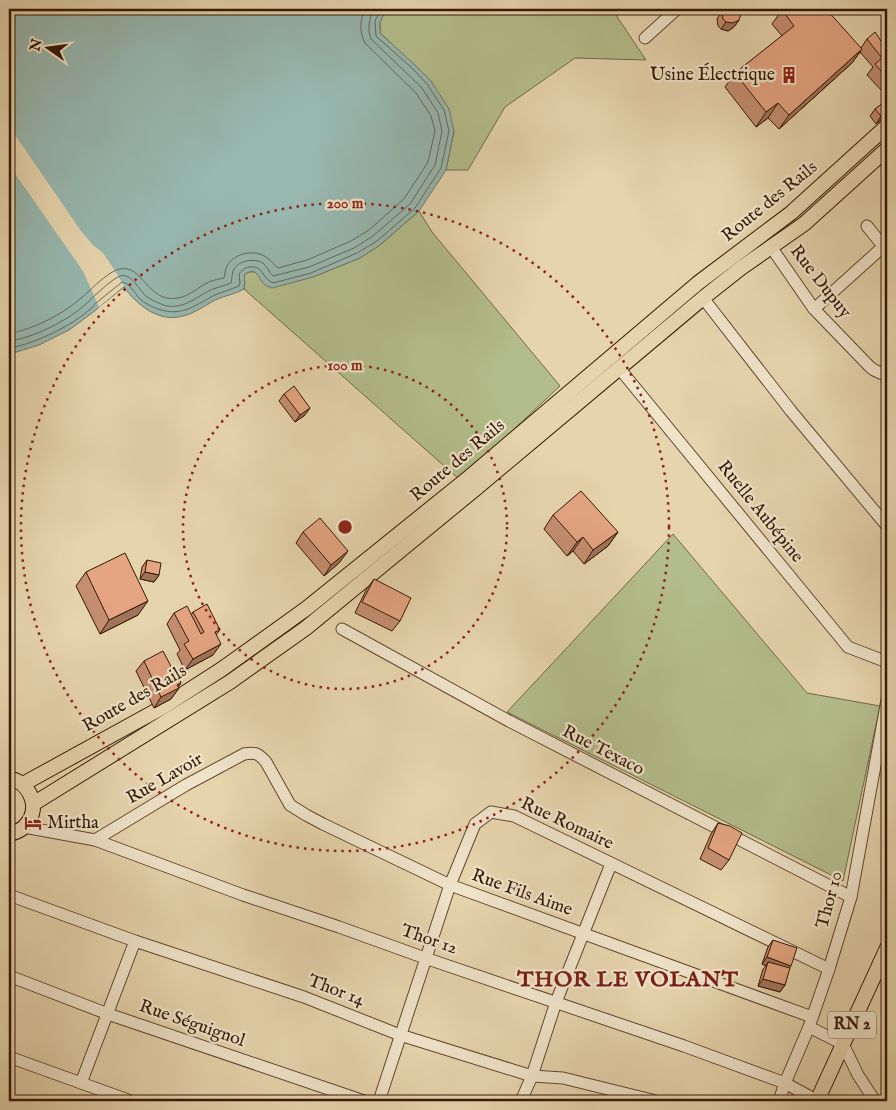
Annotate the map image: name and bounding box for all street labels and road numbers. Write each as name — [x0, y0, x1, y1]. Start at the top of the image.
street label: Route des Rails — [717, 156, 823, 248]
street label: Rue Dupuy — [784, 241, 856, 323]
street label: Route des Rails — [406, 415, 510, 507]
street label: Ruelle Aubépine — [712, 456, 808, 568]
street label: Route des Rails — [79, 660, 191, 738]
street label: Rue Texaco — [558, 721, 648, 782]
street label: Rue Lavoir — [123, 748, 208, 810]
street label: Rue Romaire — [517, 792, 617, 856]
street label: Rue Fils Aime — [468, 864, 576, 922]
street label: Thor 10 — [811, 869, 849, 931]
street label: Thor 12 — [398, 920, 460, 960]
street label: Thor 14 — [305, 970, 368, 1012]
street label: Rue Séguignol — [136, 995, 248, 1053]
road number: RN 2 — [828, 1012, 876, 1038]

